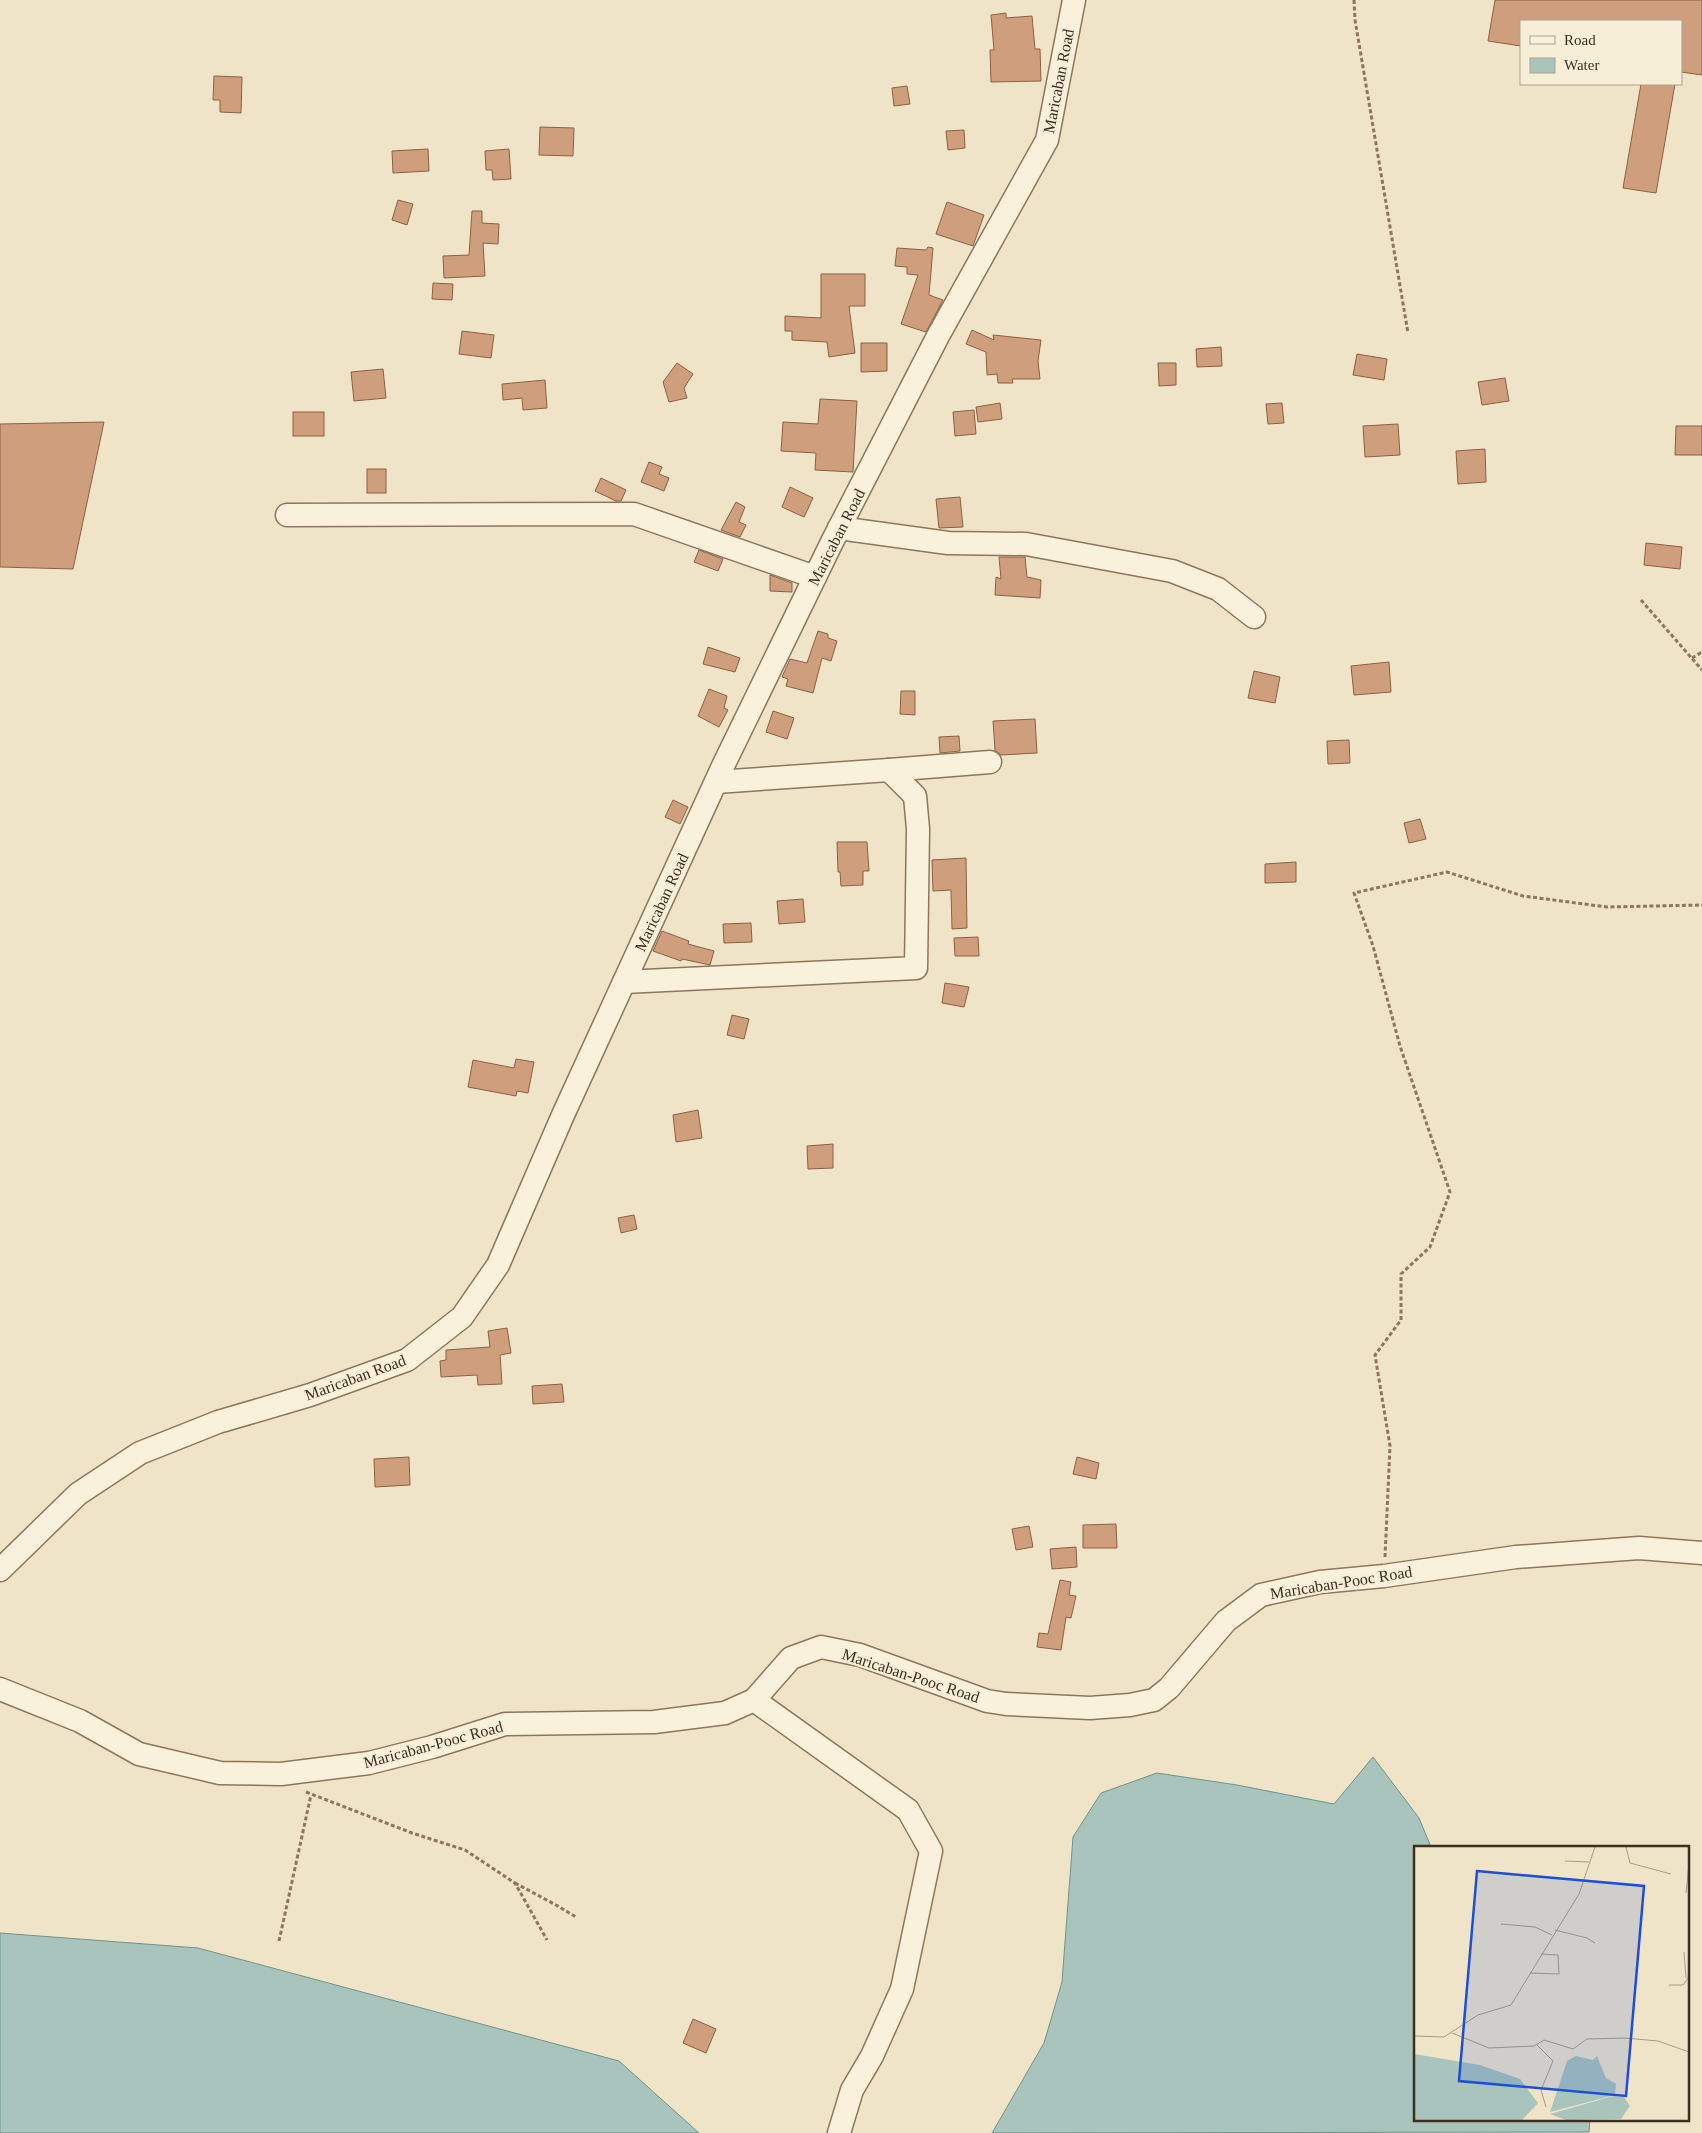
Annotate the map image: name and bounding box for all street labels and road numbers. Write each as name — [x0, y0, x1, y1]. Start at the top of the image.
street label: Maricaban Road — [1040, 27, 1077, 135]
street label: Maricaban Road — [805, 486, 868, 588]
street label: Maricaban Road — [631, 850, 692, 954]
street label: Maricaban Road — [302, 1351, 408, 1404]
street label: Maricaban-Pooc Road — [1269, 1563, 1413, 1602]
street label: Maricaban-Pooc Road — [840, 1645, 982, 1706]
street label: Maricaban-Pooc Road — [362, 1718, 505, 1771]

